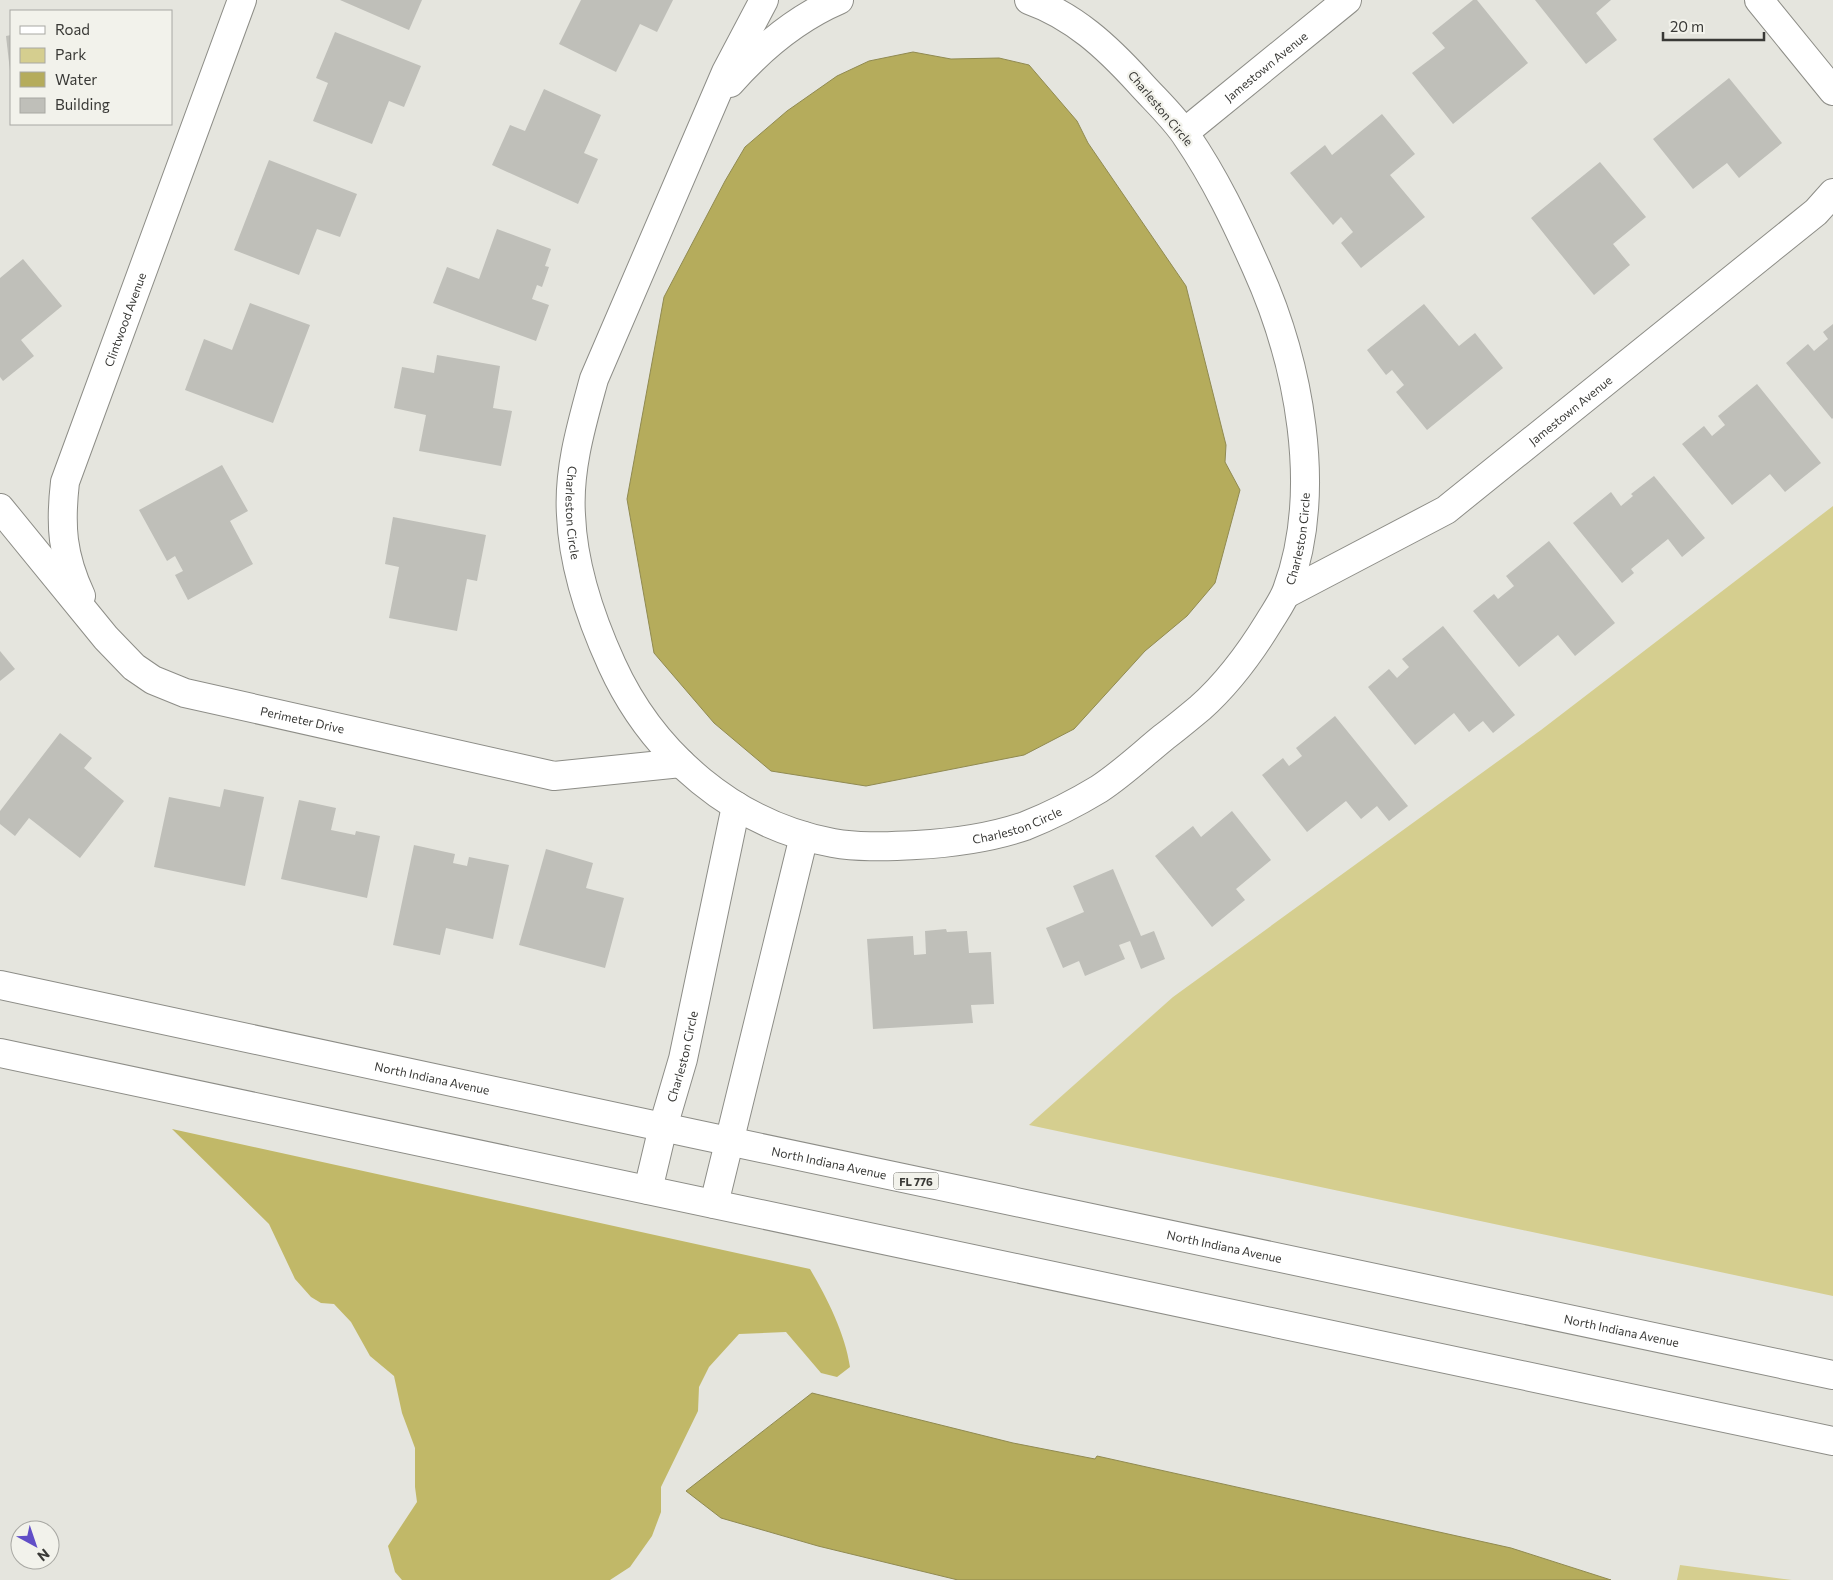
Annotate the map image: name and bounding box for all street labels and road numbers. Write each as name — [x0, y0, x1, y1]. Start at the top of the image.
street label: Jamestown Avenue — [1221, 28, 1310, 105]
street label: Charleston Circle — [1126, 68, 1196, 148]
street label: Clintwood Avenue — [101, 271, 148, 369]
street label: Jamestown Avenue — [1526, 372, 1614, 449]
street label: Charleston Circle — [564, 465, 583, 560]
street label: Charleston Circle — [1282, 492, 1312, 587]
street label: Perimeter Drive — [259, 703, 346, 736]
street label: Charleston Circle — [971, 804, 1064, 846]
street label: Charleston Circle — [664, 1009, 700, 1104]
street label: North Indiana Avenue — [373, 1059, 491, 1097]
street label: North Indiana Avenue — [770, 1143, 888, 1181]
road number: FL 776 — [894, 1172, 938, 1190]
street label: North Indiana Avenue — [1166, 1227, 1283, 1265]
street label: North Indiana Avenue — [1563, 1311, 1680, 1349]

